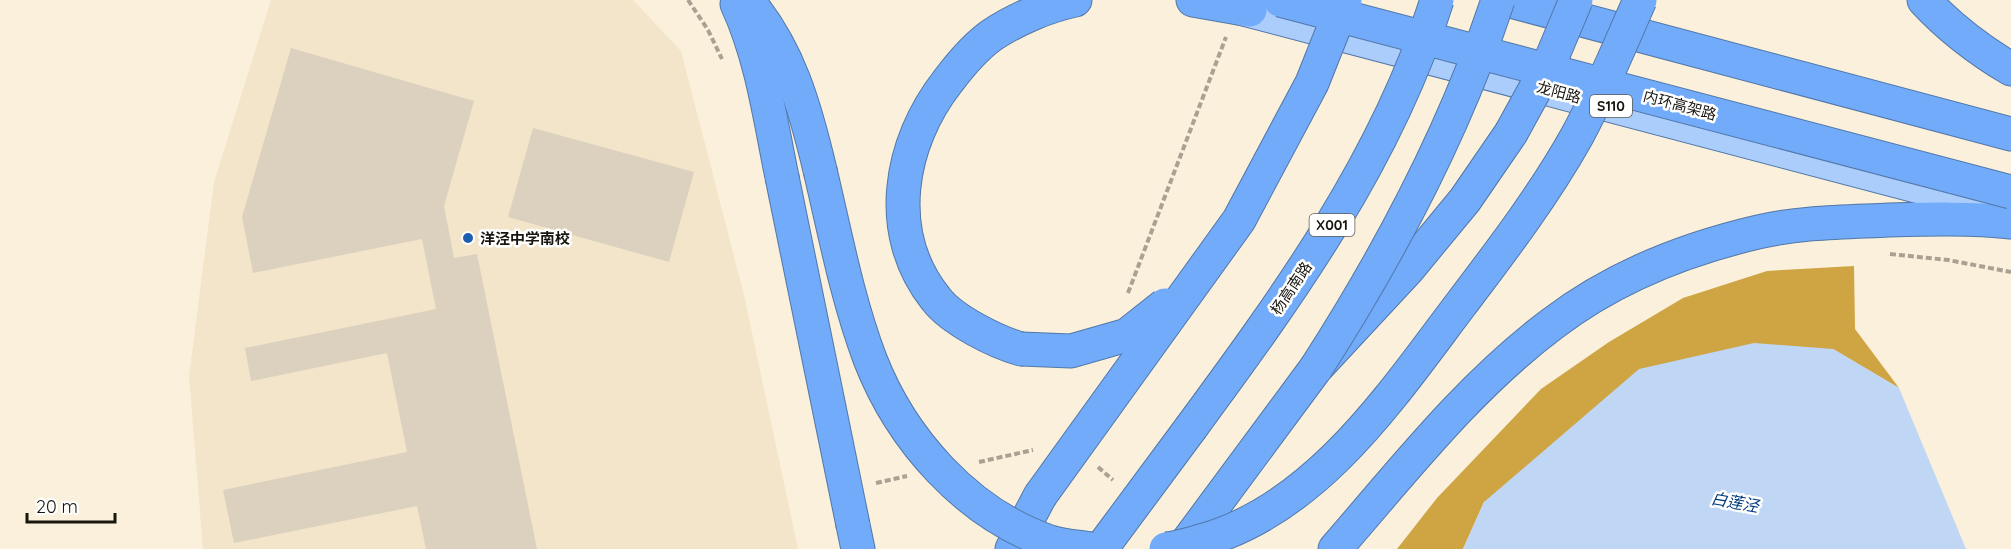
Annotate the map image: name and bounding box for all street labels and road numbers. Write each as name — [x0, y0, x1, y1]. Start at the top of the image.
street label: 龙阳路 — [1535, 77, 1583, 107]
street label: 内环高架路 — [1641, 86, 1719, 124]
road number: S110 — [1590, 95, 1632, 117]
road number: X001 — [1310, 214, 1354, 236]
street label: 杨高南路 — [1266, 258, 1316, 318]

